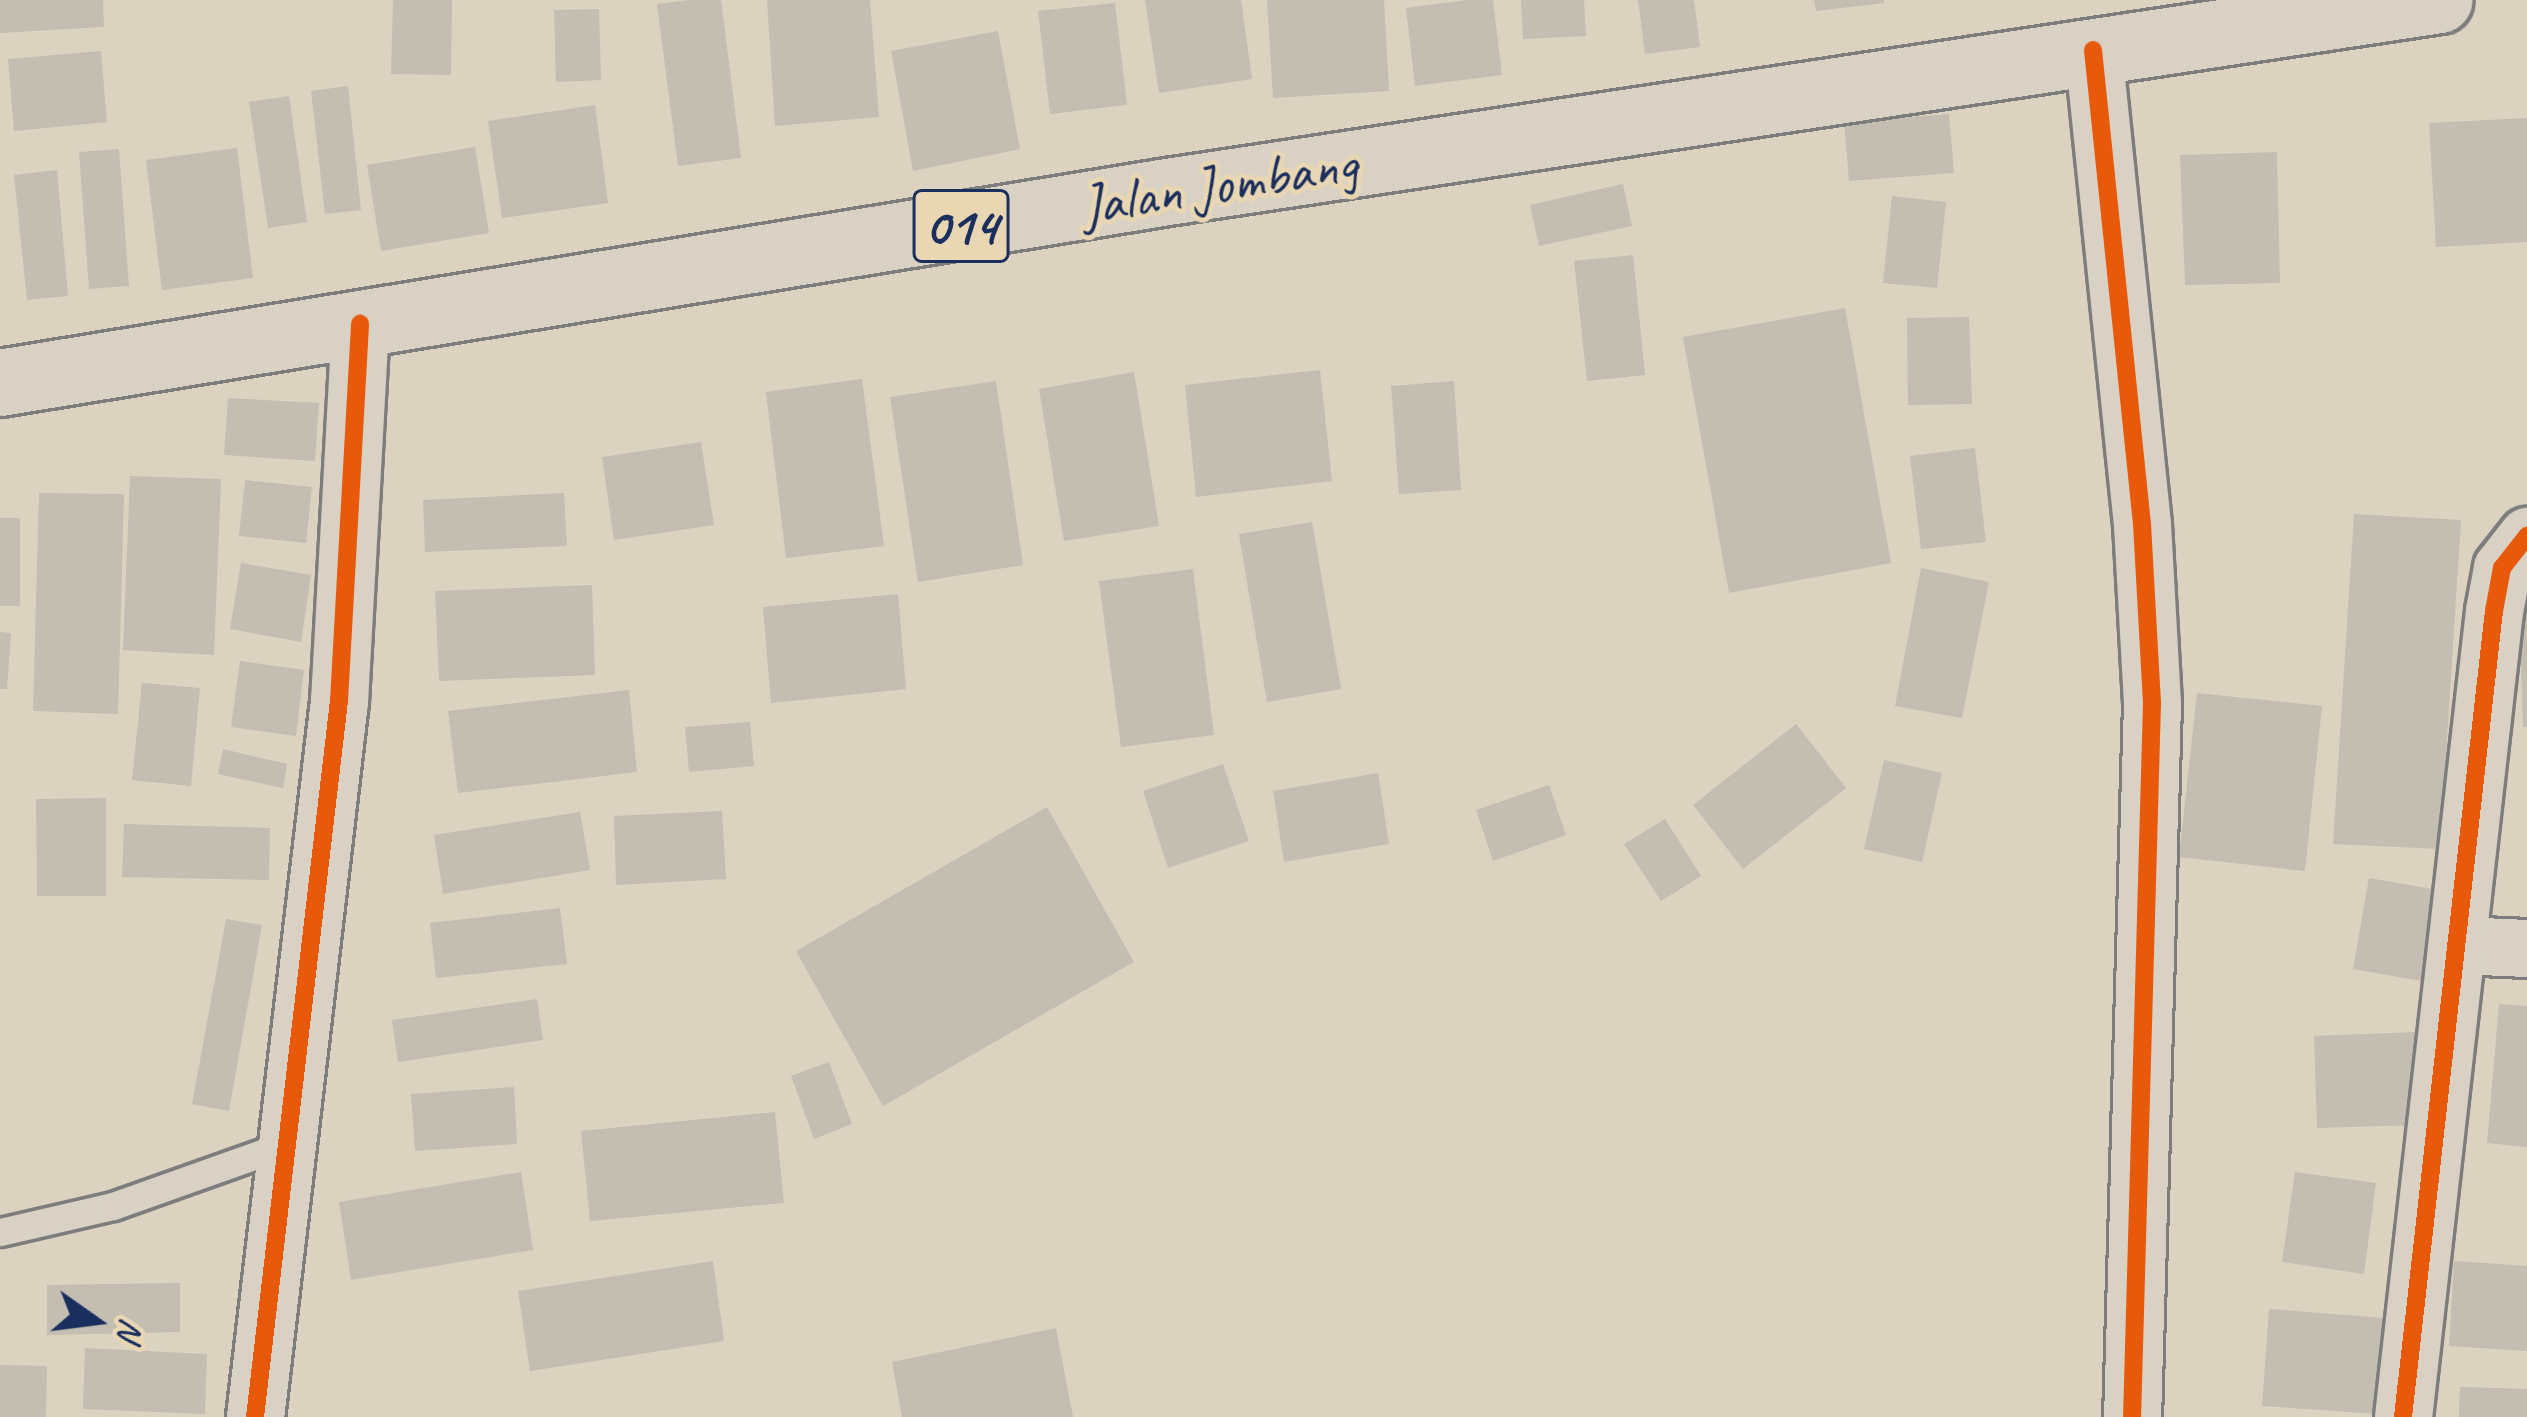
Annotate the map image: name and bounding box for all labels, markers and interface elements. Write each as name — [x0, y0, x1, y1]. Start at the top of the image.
street label: Jalan Jombang — [1077, 130, 1361, 240]
road number: 014 — [910, 178, 1012, 274]
north arrow — [36, 1261, 156, 1381]
text: N — [108, 1315, 154, 1345]

